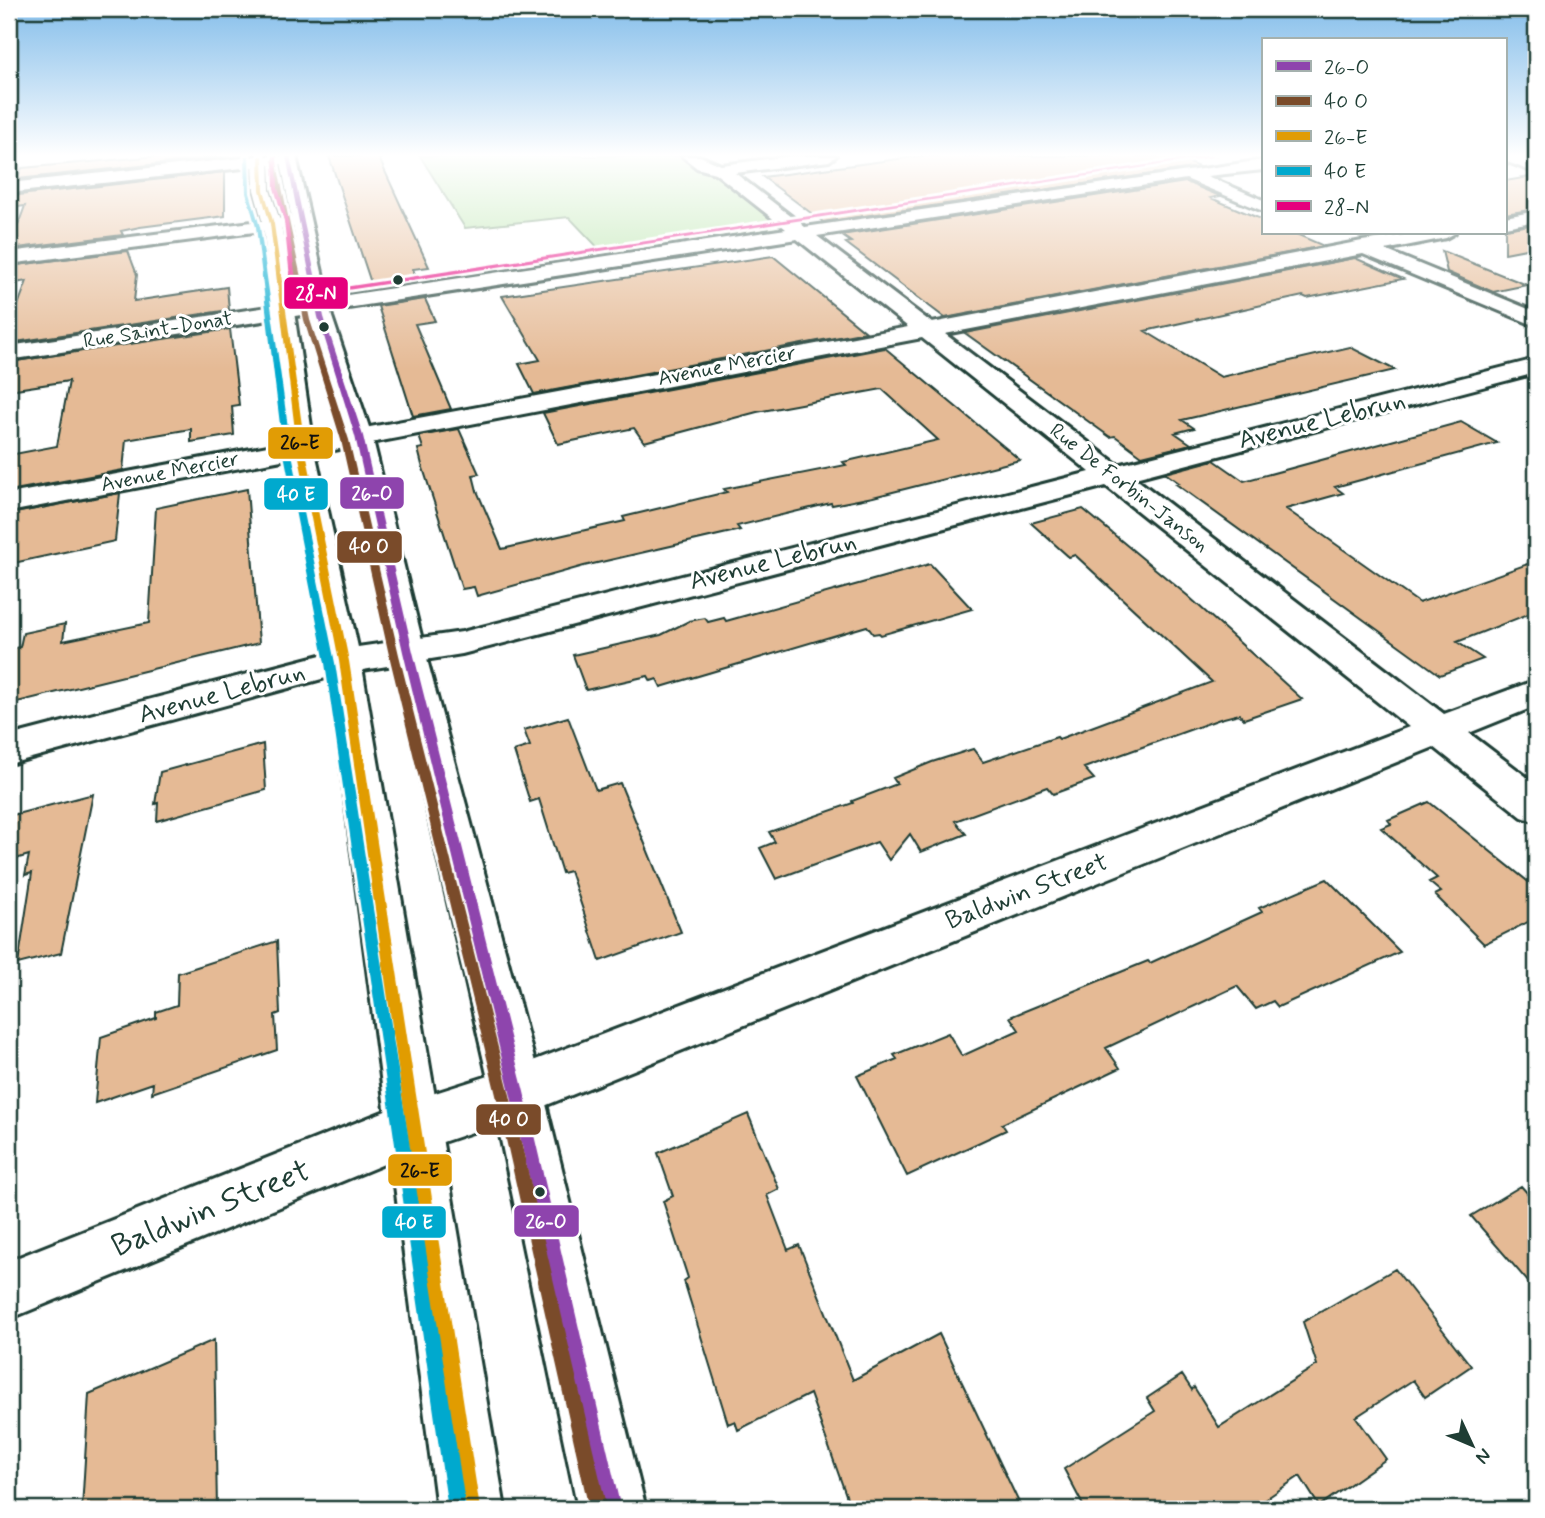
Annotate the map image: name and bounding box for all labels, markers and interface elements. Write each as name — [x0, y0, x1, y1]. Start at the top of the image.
legend — [1262, 38, 1506, 234]
text: 26-O — [1324, 54, 1370, 82]
text: 40 O — [1324, 88, 1368, 116]
text: 26-E — [1324, 124, 1368, 152]
text: 40 E — [1324, 158, 1366, 186]
text: 28-N — [1324, 194, 1369, 222]
unlabelled marker — [391, 273, 405, 287]
line badge: 28-N — [283, 276, 349, 310]
text: 28-N — [296, 282, 336, 307]
street label: Rue Saint-Donat — [81, 304, 235, 356]
unlabelled marker — [317, 320, 331, 334]
street label: Avenue Mercier — [655, 339, 799, 393]
street label: Avenue Lebrun — [1235, 384, 1409, 458]
street label: Rue De Forbin-Janson — [1043, 417, 1215, 559]
line badge: 26-E — [267, 426, 334, 460]
text: 26-E — [280, 431, 320, 456]
street label: Avenue Mercier — [98, 445, 242, 499]
line badge: 26-O — [339, 476, 405, 510]
line badge: 40 E — [263, 477, 329, 511]
text: 26-O — [351, 482, 393, 507]
text: 40 E — [277, 483, 315, 508]
street label: Avenue Lebrun — [686, 525, 860, 599]
line badge: 40 O — [336, 530, 403, 564]
text: 40 O — [349, 535, 389, 560]
street label: Avenue Lebrun — [135, 655, 309, 733]
street label: Baldwin Street — [941, 845, 1113, 939]
line badge: 40 O — [475, 1103, 542, 1136]
text: 40 O — [489, 1108, 529, 1133]
street label: Baldwin Street — [105, 1150, 317, 1268]
line badge: 26-E — [387, 1153, 453, 1187]
text: 26-E — [400, 1159, 440, 1184]
unlabelled marker — [533, 1185, 547, 1199]
line badge: 26-O — [513, 1204, 580, 1238]
line badge: 40 E — [381, 1205, 447, 1239]
text: 26-O — [525, 1210, 567, 1235]
text: 40 E — [395, 1211, 433, 1236]
north arrow — [1436, 1410, 1506, 1480]
text: N — [1470, 1443, 1497, 1469]

